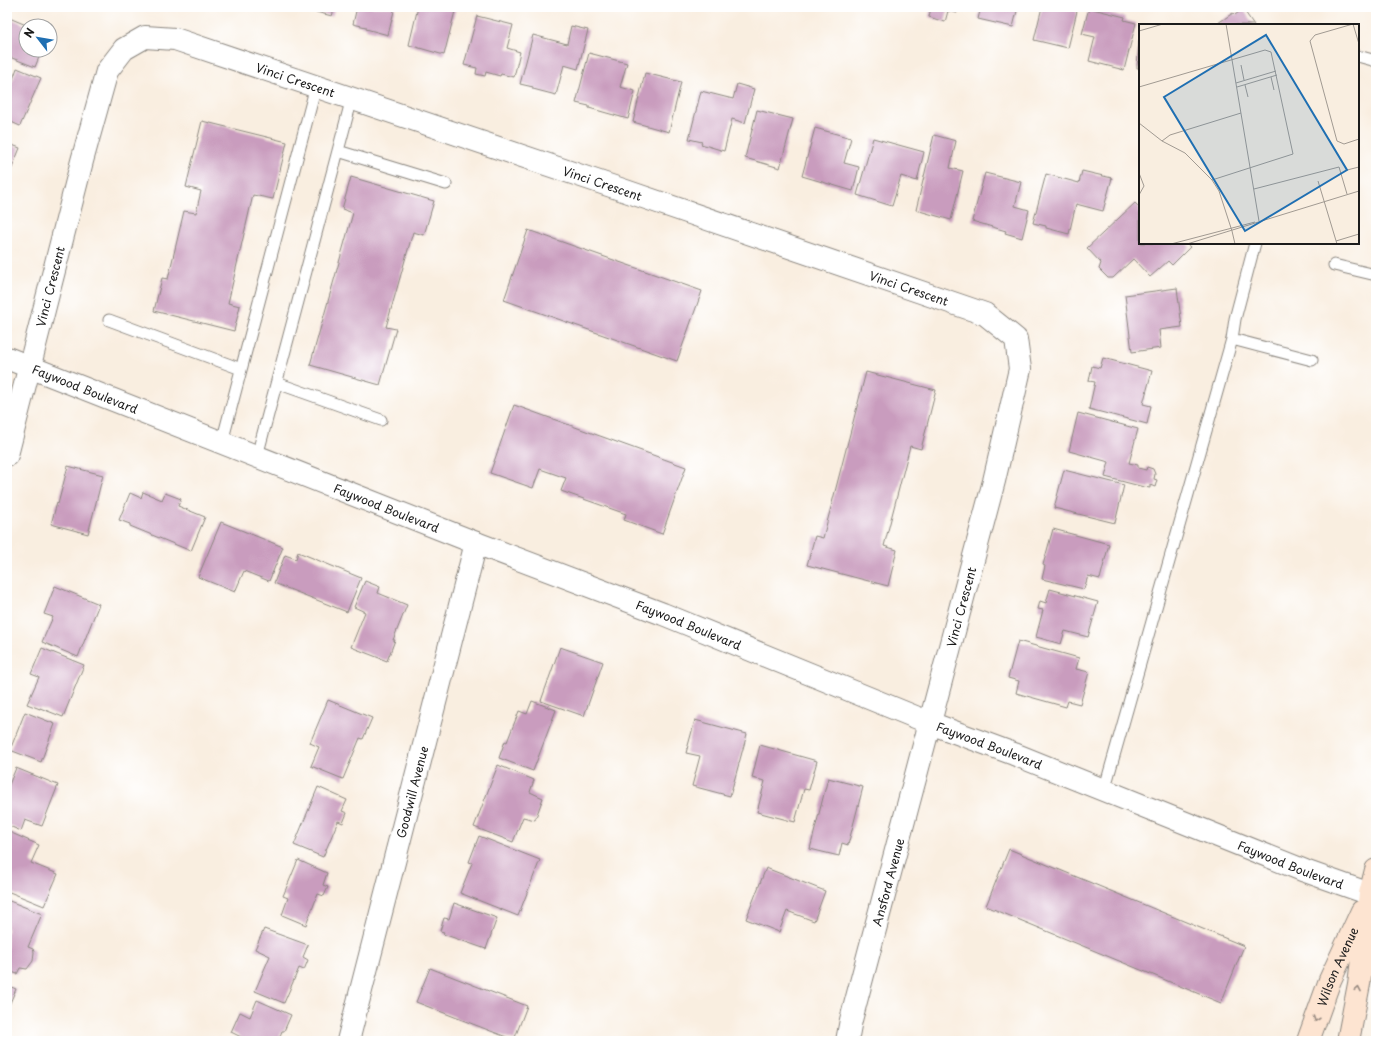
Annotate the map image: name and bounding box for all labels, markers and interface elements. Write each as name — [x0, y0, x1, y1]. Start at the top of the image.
north arrow — [18, 18, 58, 58]
text: N — [19, 24, 39, 41]
inset map — [1139, 24, 1359, 244]
street label: Vinci Crescent — [253, 58, 338, 101]
street label: Vinci Crescent — [560, 161, 645, 205]
street label: Vinci Crescent — [31, 244, 69, 329]
street label: Vinci Crescent — [867, 266, 951, 310]
street label: Faywood Boulevard — [30, 360, 141, 418]
street label: Faywood Boulevard — [331, 479, 443, 537]
street label: Vinci Crescent — [942, 565, 980, 649]
street label: Faywood Boulevard — [633, 596, 745, 654]
street label: Faywood Boulevard — [934, 717, 1046, 774]
street label: Goodwill Avenue — [391, 744, 432, 840]
street label: Ansford Avenue — [868, 836, 909, 928]
street label: Faywood Boulevard — [1235, 836, 1347, 893]
street label: Wilson Avenue — [1312, 924, 1363, 1009]
one-way arrow — [1354, 986, 1362, 992]
one-way arrow — [1312, 1016, 1320, 1023]

